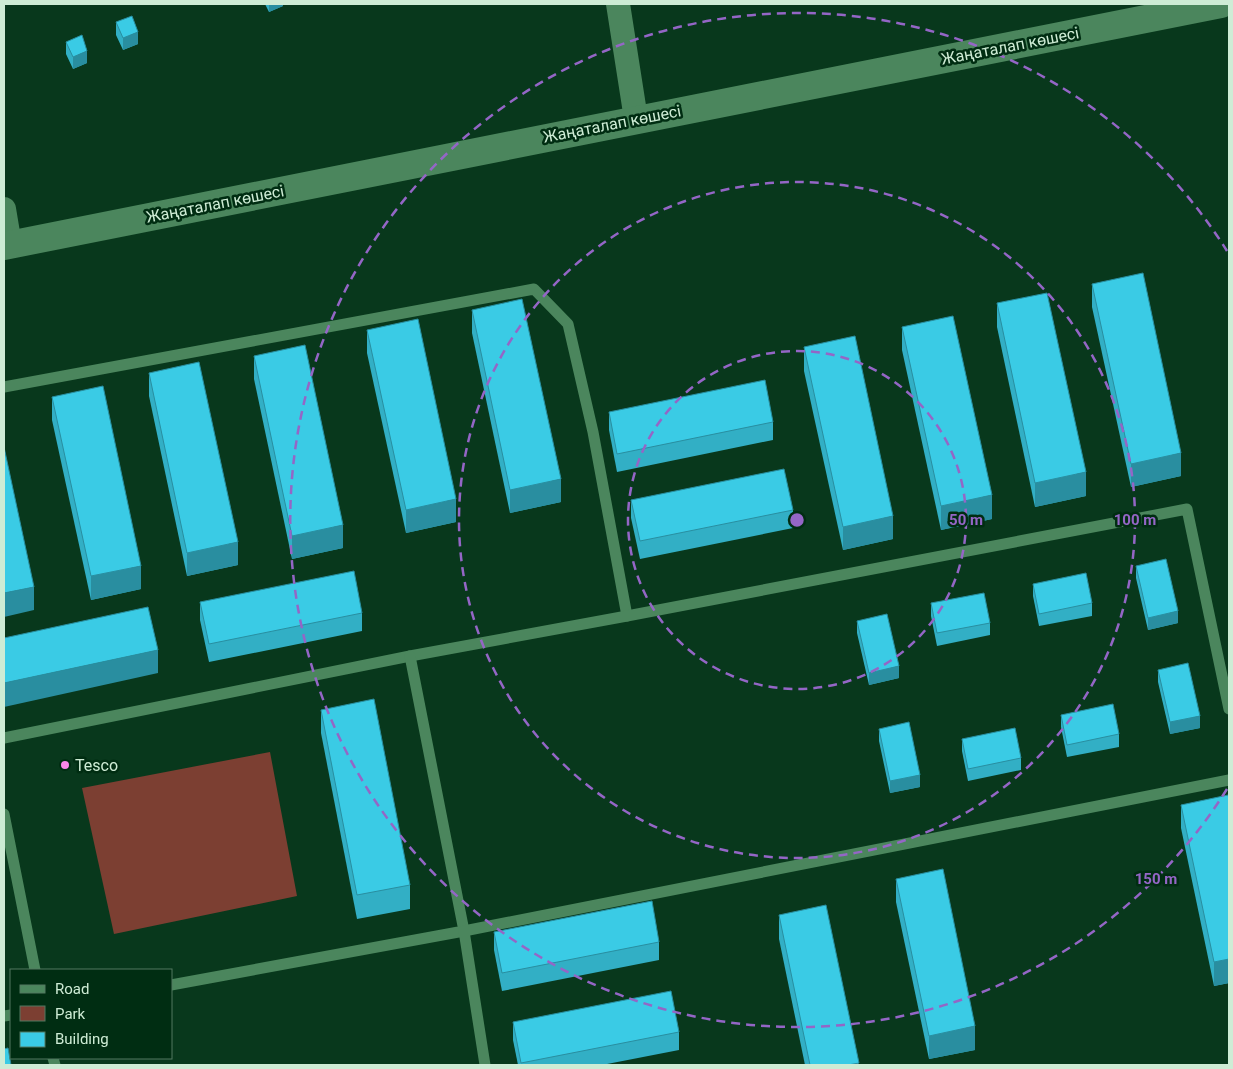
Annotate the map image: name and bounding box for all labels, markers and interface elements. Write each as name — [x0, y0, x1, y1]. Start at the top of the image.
street label: Жаңаталап көшесі — [939, 23, 1081, 69]
street label: Жаңаталап көшесі — [541, 101, 683, 147]
street label: Жаңаталап көшесі — [144, 181, 286, 227]
centre of rings — [788, 511, 806, 529]
text: 50 m — [949, 511, 983, 529]
text: 100 m — [1114, 511, 1156, 529]
place label: Tesco — [75, 756, 118, 775]
marker: Tesco — [59, 759, 71, 771]
text: 150 m — [1135, 870, 1177, 888]
legend — [10, 969, 172, 1059]
text: Road — [55, 980, 89, 998]
text: Park — [55, 1005, 86, 1023]
text: Building — [55, 1030, 109, 1048]

